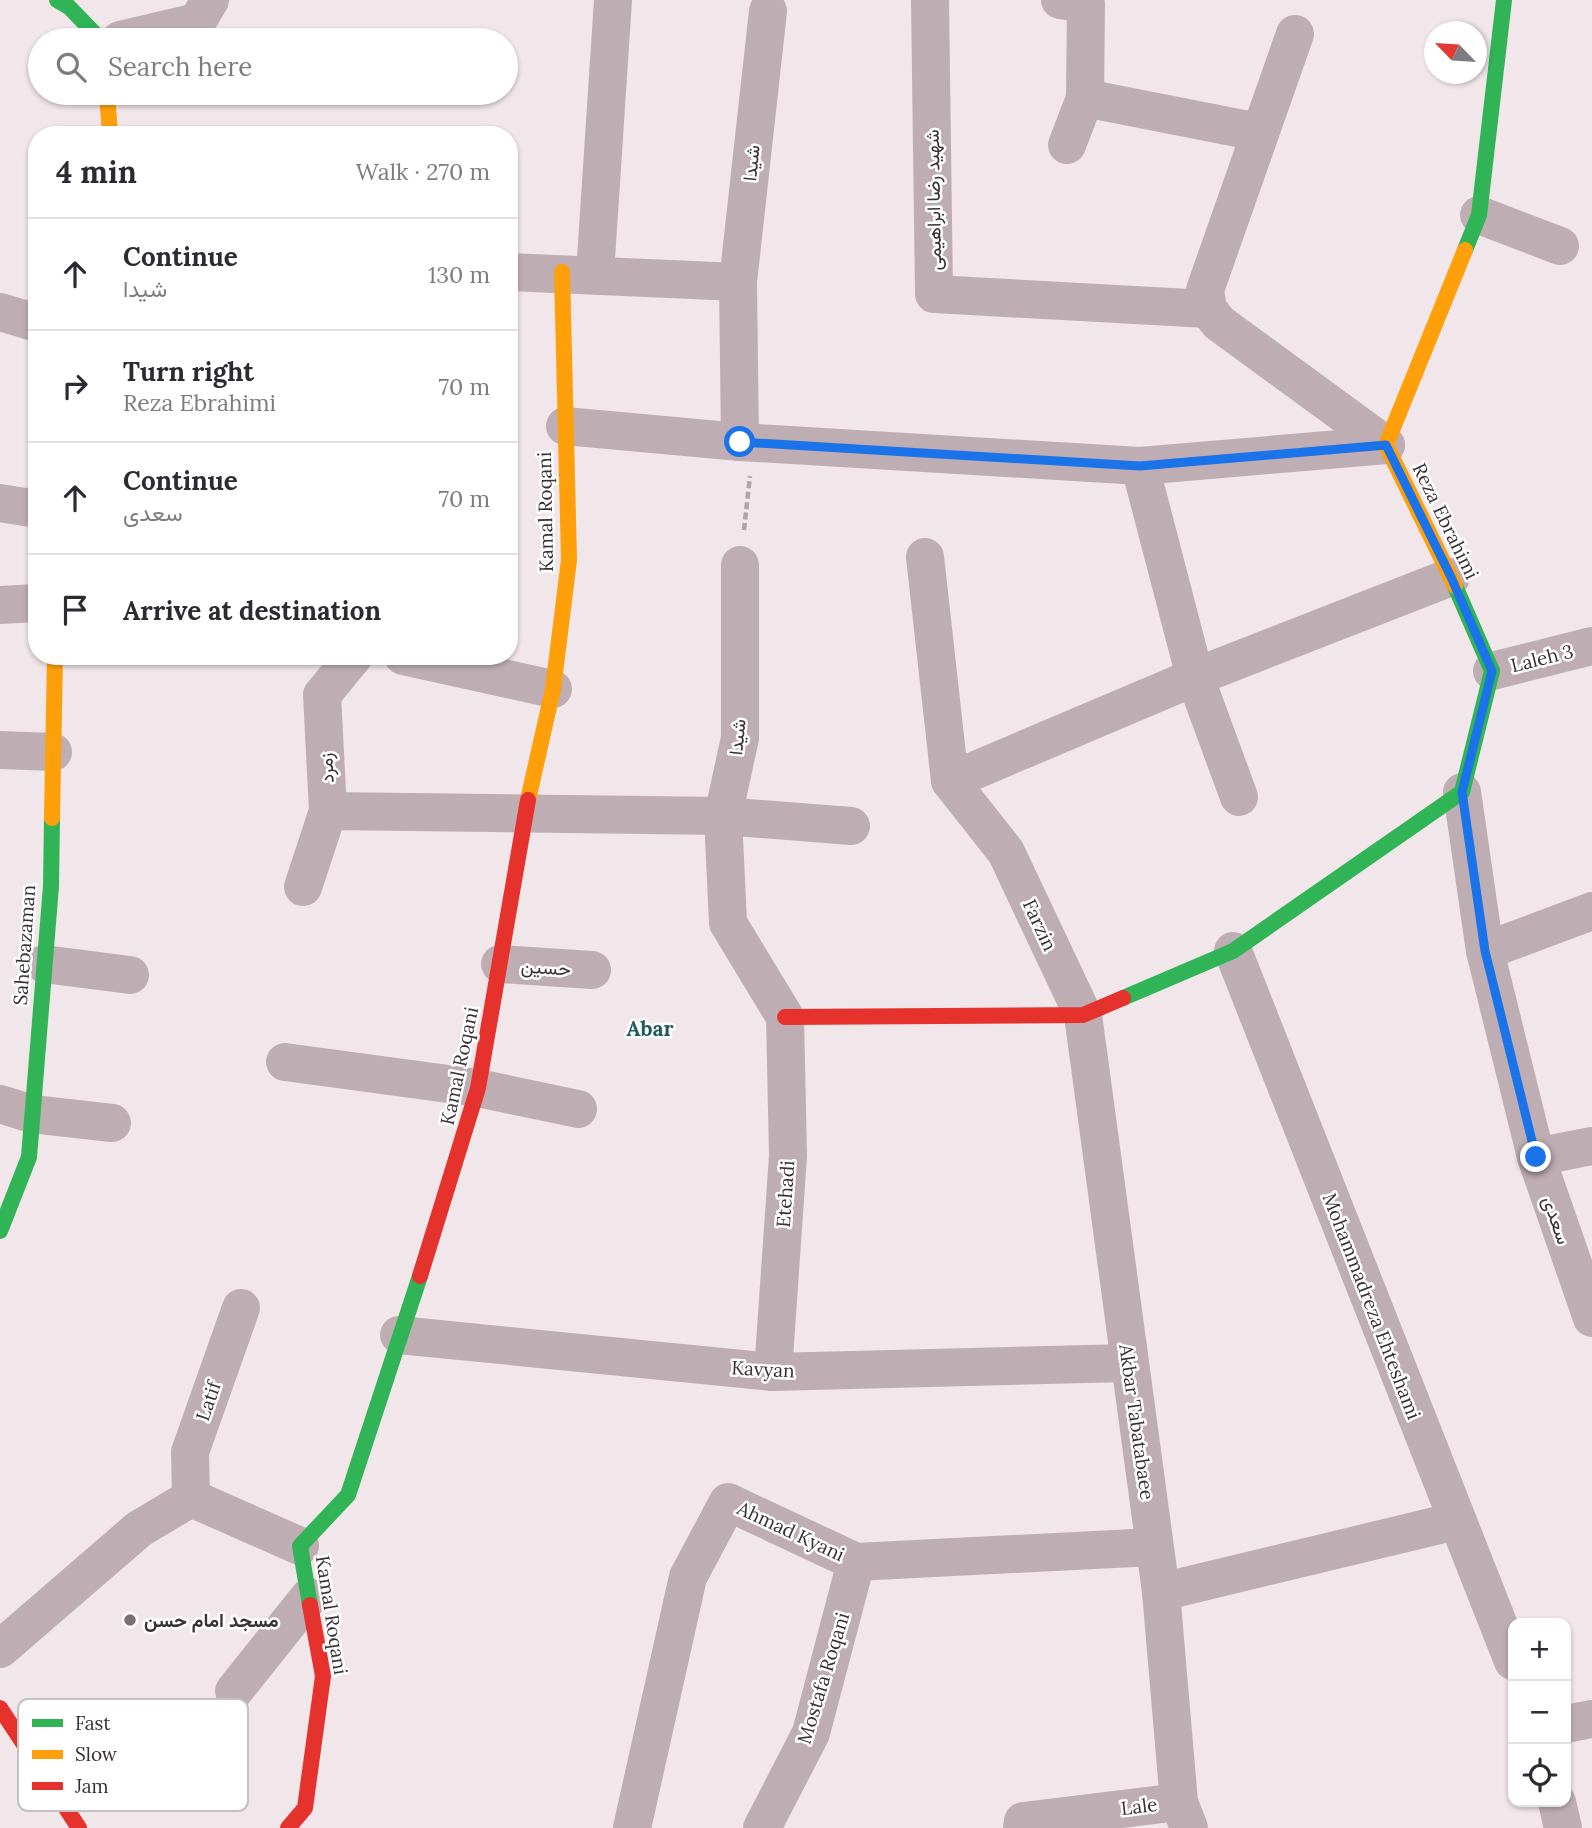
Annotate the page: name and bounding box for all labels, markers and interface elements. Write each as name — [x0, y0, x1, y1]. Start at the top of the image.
north arrow — [1424, 21, 1487, 84]
search box — [28, 28, 518, 105]
icon: search — [52, 48, 90, 86]
text: Search here — [108, 50, 252, 83]
street label: شهید رضا ابراهیمی — [920, 129, 946, 271]
street label: شیدا — [737, 144, 765, 182]
text: 4 min — [56, 153, 137, 191]
text: Walk · 270 m — [356, 157, 490, 186]
text: Continue — [123, 240, 238, 273]
icon: ahead — [56, 255, 94, 293]
text: 130 m — [428, 260, 490, 289]
text: شیدا — [123, 274, 167, 303]
text: Turn right — [123, 355, 254, 388]
icon: right — [56, 367, 94, 405]
text: 70 m — [439, 372, 490, 401]
text: Reza Ebrahimi — [123, 388, 276, 417]
route start — [724, 426, 755, 457]
street label: Kamal Roqani — [532, 452, 558, 572]
street label: Reza Ebrahimi — [1408, 459, 1484, 583]
text: Continue — [123, 464, 238, 497]
icon: ahead — [56, 479, 94, 517]
text: 70 m — [439, 484, 490, 513]
text: سعدی — [123, 498, 183, 527]
icon: arrive — [56, 591, 94, 629]
text: Arrive at destination — [123, 594, 381, 627]
street label: Laleh 3 — [1508, 639, 1576, 677]
street label: شیدا — [723, 718, 751, 756]
street label: زمرد — [313, 752, 339, 784]
street label: Sahebazaman — [8, 884, 40, 1006]
street label: Farzin — [1018, 895, 1062, 955]
street label: حسین — [520, 953, 572, 981]
street label: Kamal Roqani — [435, 1005, 483, 1127]
district label: Abar — [626, 1015, 674, 1042]
route end — [1520, 1141, 1551, 1172]
street label: Etehadi — [771, 1160, 799, 1228]
street label: Mohammadreza Ehteshami — [1318, 1189, 1426, 1423]
street label: سعدی — [1538, 1193, 1576, 1247]
street label: Akbar Tabatabaee — [1114, 1342, 1160, 1501]
street label: Kavyan — [731, 1355, 795, 1383]
street label: Latif — [190, 1377, 226, 1424]
street label: Ahmad Kyani — [733, 1495, 848, 1566]
street label: Kamal Roqani — [311, 1554, 353, 1676]
place label: مسجد امام حسن — [144, 1608, 279, 1633]
street label: Mostafa Roqani — [792, 1609, 854, 1747]
marker: مسجد امام حسن — [122, 1612, 138, 1628]
map controls — [1508, 1618, 1571, 1807]
button: + — [1508, 1618, 1571, 1681]
button: − — [1508, 1681, 1571, 1744]
legend — [18, 1699, 248, 1811]
text: Fast — [75, 1711, 111, 1735]
text: Slow — [75, 1742, 118, 1766]
button: locate — [1508, 1744, 1571, 1807]
text: Jam — [74, 1774, 109, 1798]
street label: Lale — [1119, 1792, 1159, 1820]

